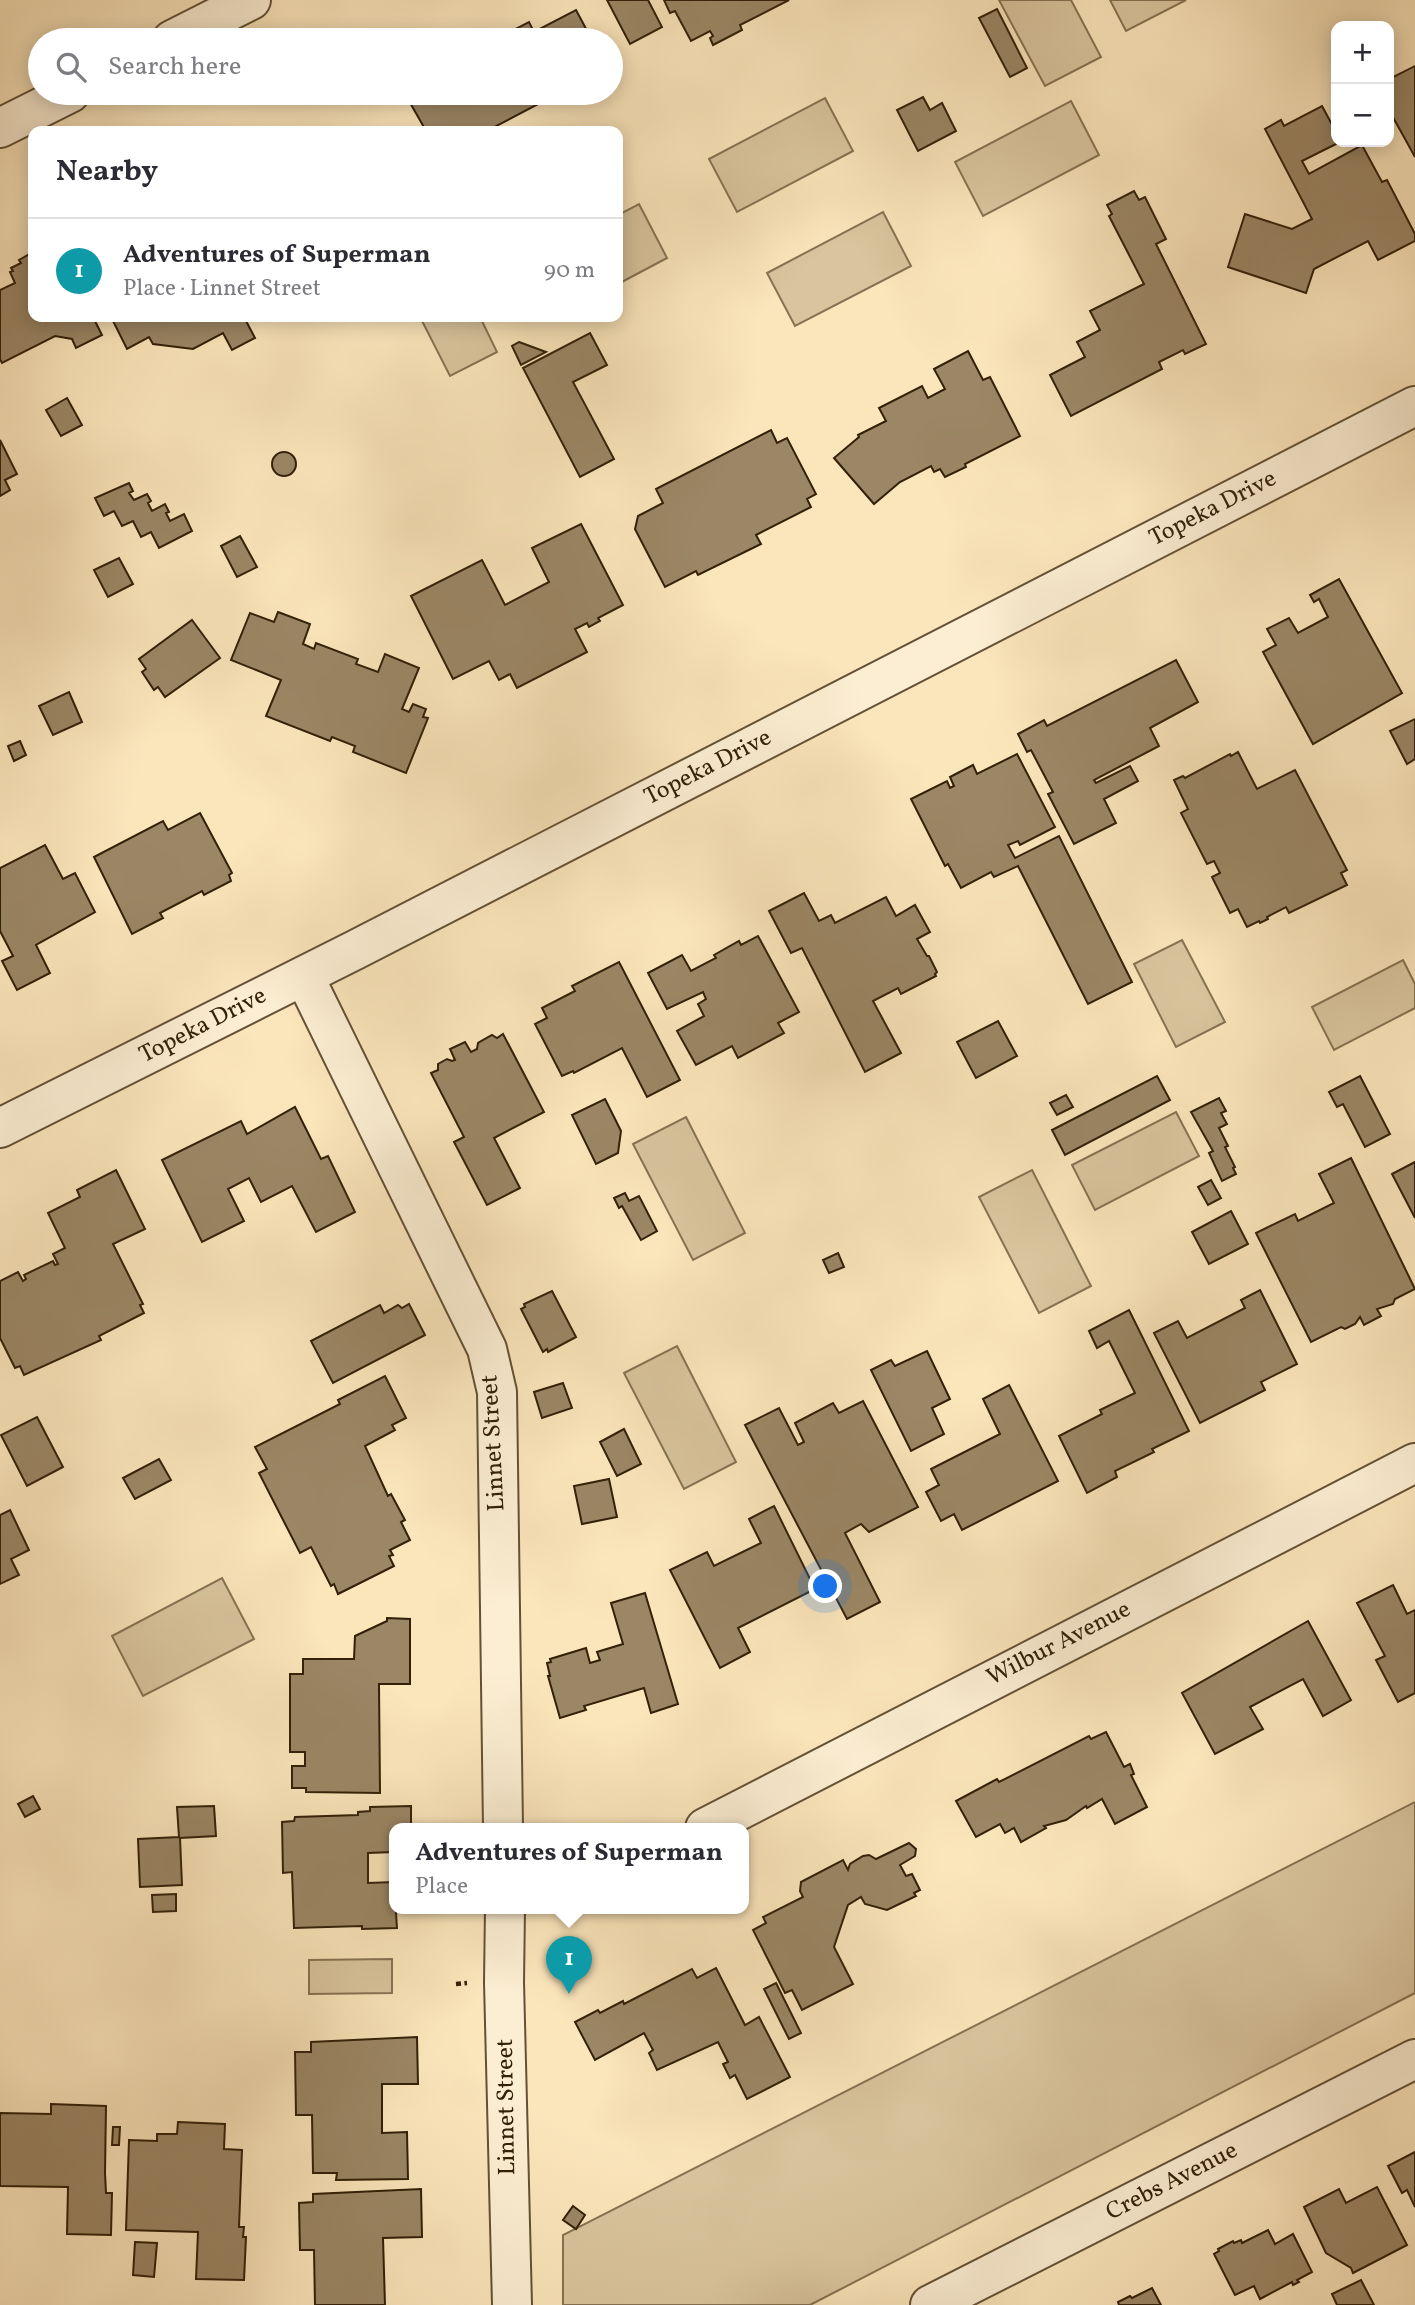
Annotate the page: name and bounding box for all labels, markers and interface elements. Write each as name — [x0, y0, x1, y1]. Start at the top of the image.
map controls — [1331, 21, 1394, 147]
button: + — [1331, 21, 1394, 84]
search box — [28, 28, 623, 105]
icon: search — [52, 48, 90, 86]
text: Search here — [108, 49, 241, 85]
button: − — [1331, 84, 1394, 147]
text: Nearby — [56, 151, 158, 193]
text: Adventures of Superman — [123, 237, 431, 273]
text: 1 — [74, 255, 84, 287]
text: 90 m — [544, 255, 595, 287]
text: Place · Linnet Street — [123, 273, 321, 305]
street label: Topeka Drive — [1143, 462, 1283, 556]
street label: Topeka Drive — [638, 721, 778, 815]
street label: Topeka Drive — [133, 979, 273, 1073]
street label: Linnet Street — [473, 1374, 515, 1512]
your location — [808, 1569, 842, 1603]
street label: Wilbur Avenue — [981, 1593, 1137, 1695]
popup — [389, 1823, 749, 1914]
text: Adventures of Superman — [415, 1835, 723, 1871]
text: Place — [415, 1871, 468, 1903]
pin: 1 — [546, 1936, 592, 1994]
street label: Linnet Street — [489, 2038, 525, 2176]
street label: Crebs Avenue — [1100, 2134, 1244, 2230]

